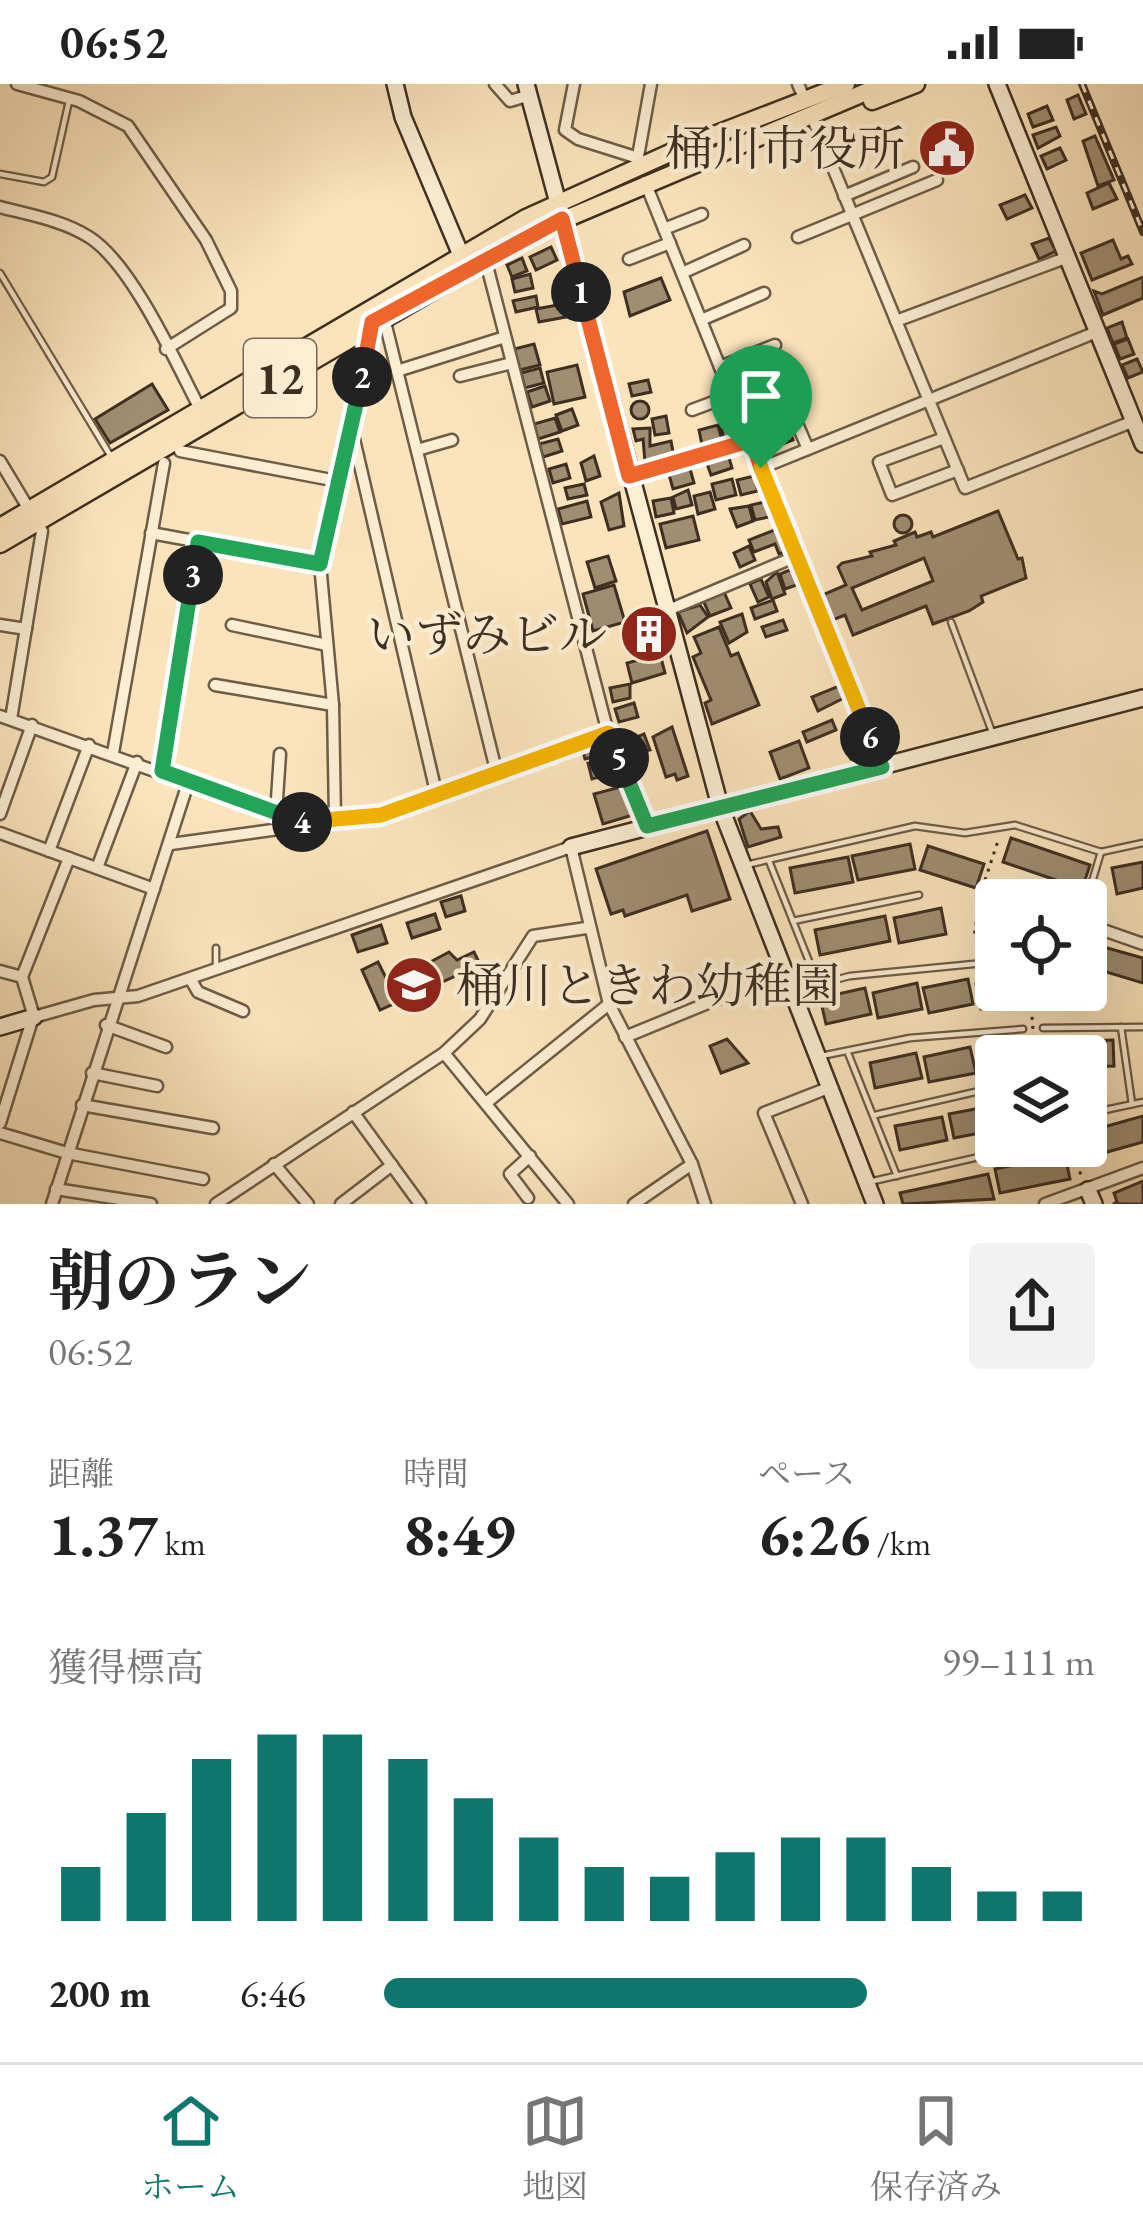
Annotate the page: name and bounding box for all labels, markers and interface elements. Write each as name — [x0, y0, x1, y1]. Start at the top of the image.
text: 06:52 — [60, 13, 168, 71]
place label: 桶川市役所 — [665, 117, 905, 179]
public building icon: 桶川市役所 — [916, 117, 978, 179]
pin: 1 — [551, 262, 611, 322]
text: 1 — [572, 270, 590, 313]
road number: 12 — [244, 339, 316, 417]
pin — [710, 345, 812, 468]
pin: 2 — [332, 347, 392, 407]
text: 2 — [353, 355, 371, 398]
icon: arrive — [728, 363, 794, 429]
pin: 3 — [163, 545, 223, 605]
text: 3 — [184, 553, 202, 596]
place label: いずみビル — [367, 603, 607, 665]
building icon: いずみビル — [618, 603, 680, 665]
pin: 6 — [840, 707, 900, 767]
text: 6 — [861, 715, 879, 758]
pin: 5 — [589, 728, 649, 788]
text: 5 — [610, 736, 628, 779]
pin: 4 — [272, 792, 332, 852]
text: 4 — [293, 800, 311, 843]
map controls — [975, 879, 1107, 1167]
button: locate — [975, 879, 1107, 1011]
school or university icon: 桶川ときわ幼稚園 — [383, 954, 445, 1016]
place label: 桶川ときわ幼稚園 — [456, 954, 840, 1016]
button: layers — [975, 1035, 1107, 1167]
text: 朝のラン — [48, 1238, 312, 1324]
button: share — [969, 1243, 1095, 1369]
text: 06:52 — [48, 1326, 133, 1377]
text: 距離 — [48, 1452, 114, 1495]
text: 時間 — [403, 1452, 469, 1495]
text: ペース — [758, 1452, 855, 1495]
text: 1.37 — [48, 1495, 158, 1573]
text: 8:49 — [403, 1495, 515, 1573]
text: 6:26 — [758, 1495, 870, 1573]
text: km — [158, 1522, 206, 1565]
text: /km — [870, 1522, 931, 1565]
text: 99–111 m — [942, 1636, 1095, 1687]
text: 獲得標高 — [48, 1642, 204, 1693]
text: 200 m — [48, 1968, 151, 2019]
text: 6:46 — [240, 1968, 306, 2019]
tab: ホーム — [141, 2088, 240, 2208]
tab: 地図 — [522, 2088, 588, 2208]
tab: 保存済み — [870, 2088, 1002, 2208]

